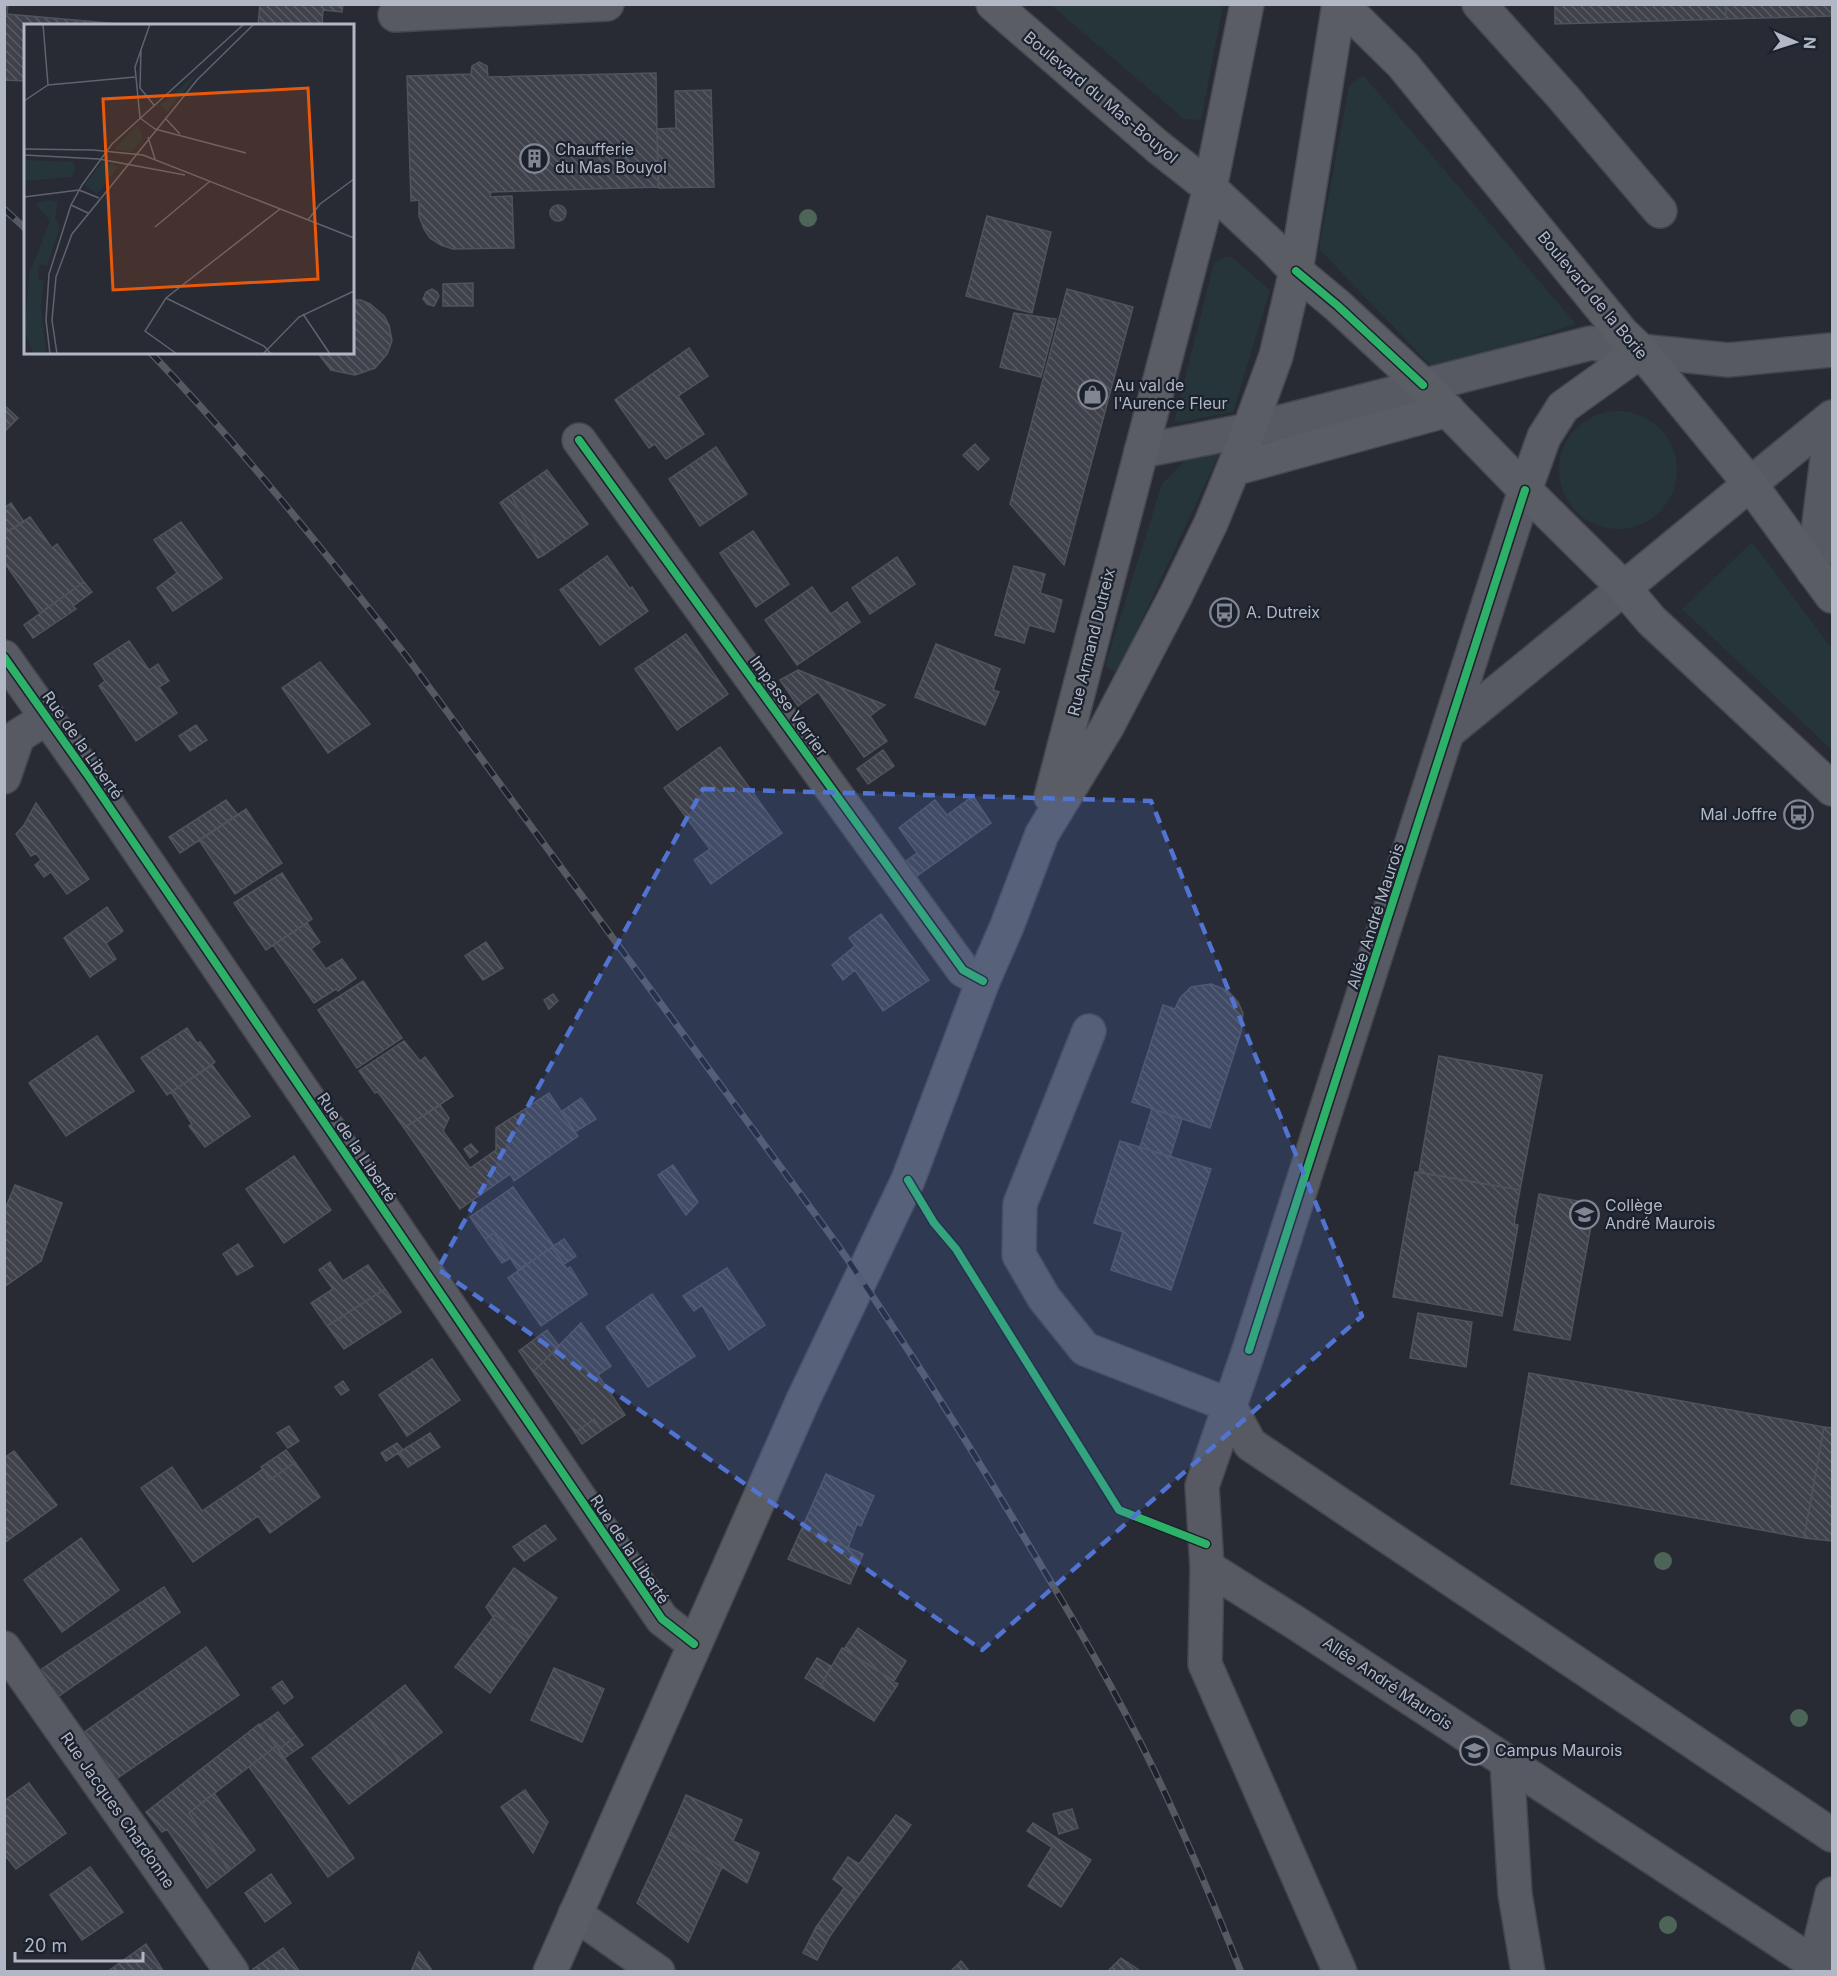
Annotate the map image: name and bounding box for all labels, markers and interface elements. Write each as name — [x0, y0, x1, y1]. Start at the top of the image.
north arrow — [1765, 12, 1825, 72]
inset map — [24, 24, 354, 354]
street label: Boulevard du Mas-Bouyol — [1020, 27, 1182, 167]
text: N — [1800, 36, 1820, 49]
place label: Chaufferie du Mas Bouyol — [555, 139, 667, 177]
building icon: Chaufferie du Mas Bouyol — [518, 142, 550, 174]
street label: Boulevard de la Borie — [1534, 227, 1652, 363]
place label: Au val de l'Aurence Fleur — [1114, 375, 1228, 413]
shop icon: Au val de l'Aurence Fleur — [1077, 378, 1109, 410]
street label: Rue Armand Dutreix — [1063, 566, 1119, 718]
bus stop icon: A. Dutreix — [1209, 596, 1241, 628]
place label: A. Dutreix — [1246, 602, 1320, 622]
street label: Impasse Verrier — [746, 652, 832, 760]
street label: Rue de la Liberté — [38, 687, 128, 803]
bus stop icon: Mal Joffre — [1782, 798, 1814, 830]
place label: Mal Joffre — [1700, 804, 1777, 824]
street label: Allée André Maurois — [1342, 840, 1408, 992]
street label: Rue de la Liberté — [313, 1089, 401, 1205]
place label: Collège André Maurois — [1605, 1195, 1715, 1233]
school or university icon: Collège André Maurois — [1568, 1198, 1600, 1230]
street label: Rue de la Liberté — [586, 1491, 674, 1607]
street label: Allée André Maurois — [1319, 1632, 1457, 1734]
street label: Rue Jacques Chardonne — [56, 1728, 180, 1892]
school or university icon: Campus Maurois — [1458, 1734, 1490, 1766]
place label: Campus Maurois — [1495, 1740, 1622, 1760]
scale bar — [15, 1925, 142, 1963]
text: 20 m — [24, 1935, 67, 1956]

